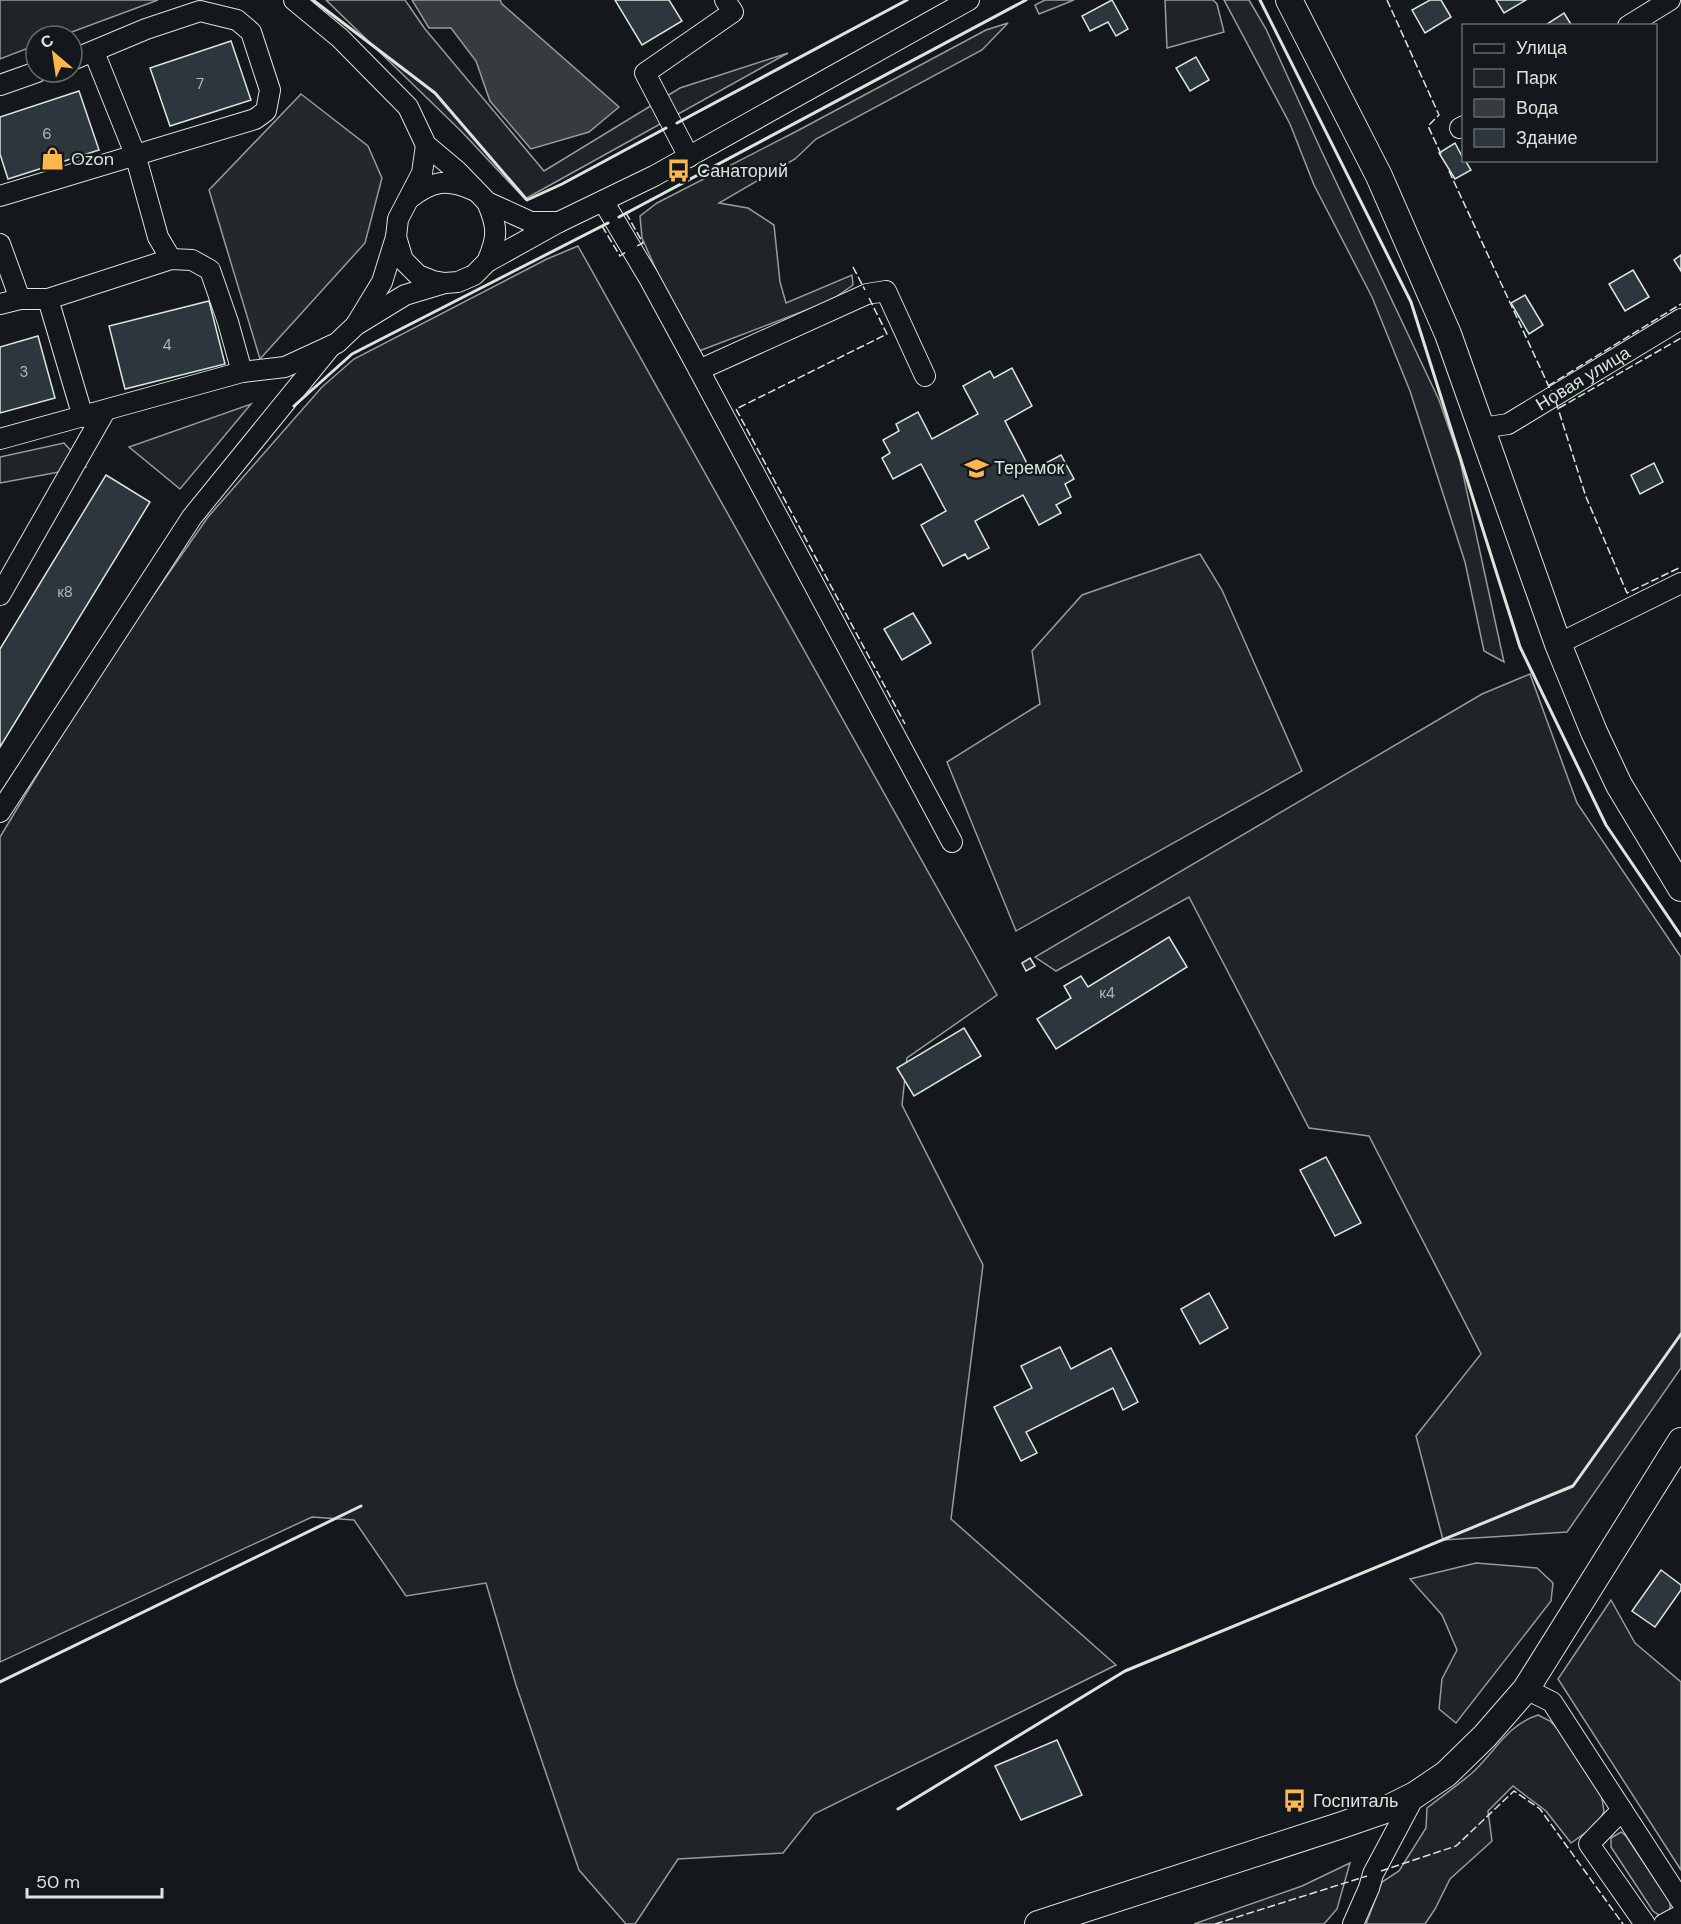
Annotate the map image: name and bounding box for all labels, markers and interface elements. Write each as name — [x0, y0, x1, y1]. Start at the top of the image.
north arrow — [24, 24, 84, 84]
legend — [1462, 24, 1657, 162]
text: С — [37, 29, 57, 53]
text: Улица — [1516, 36, 1568, 60]
text: Парк — [1516, 66, 1557, 90]
house number: 7 — [196, 74, 204, 94]
text: Вода — [1516, 96, 1559, 120]
house number: 6 — [42, 124, 52, 144]
text: Здание — [1516, 126, 1577, 150]
shop icon: Ozon — [40, 146, 66, 172]
place label: Ozon — [71, 147, 114, 171]
bus stop icon: Санаторий — [666, 158, 692, 184]
place label: Санаторий — [697, 159, 788, 183]
house number: 4 — [162, 335, 172, 355]
street label: Новая улица — [1531, 340, 1636, 416]
house number: 3 — [20, 362, 28, 382]
school or university icon: Теремок — [963, 455, 989, 481]
place label: Теремок — [994, 456, 1064, 480]
house number: к8 — [57, 582, 73, 602]
house number: к4 — [1099, 983, 1115, 1003]
bus stop icon: Госпиталь — [1282, 1788, 1308, 1814]
place label: Госпиталь — [1313, 1789, 1398, 1813]
scale bar — [27, 1861, 162, 1899]
text: 50 m — [36, 1870, 80, 1894]

